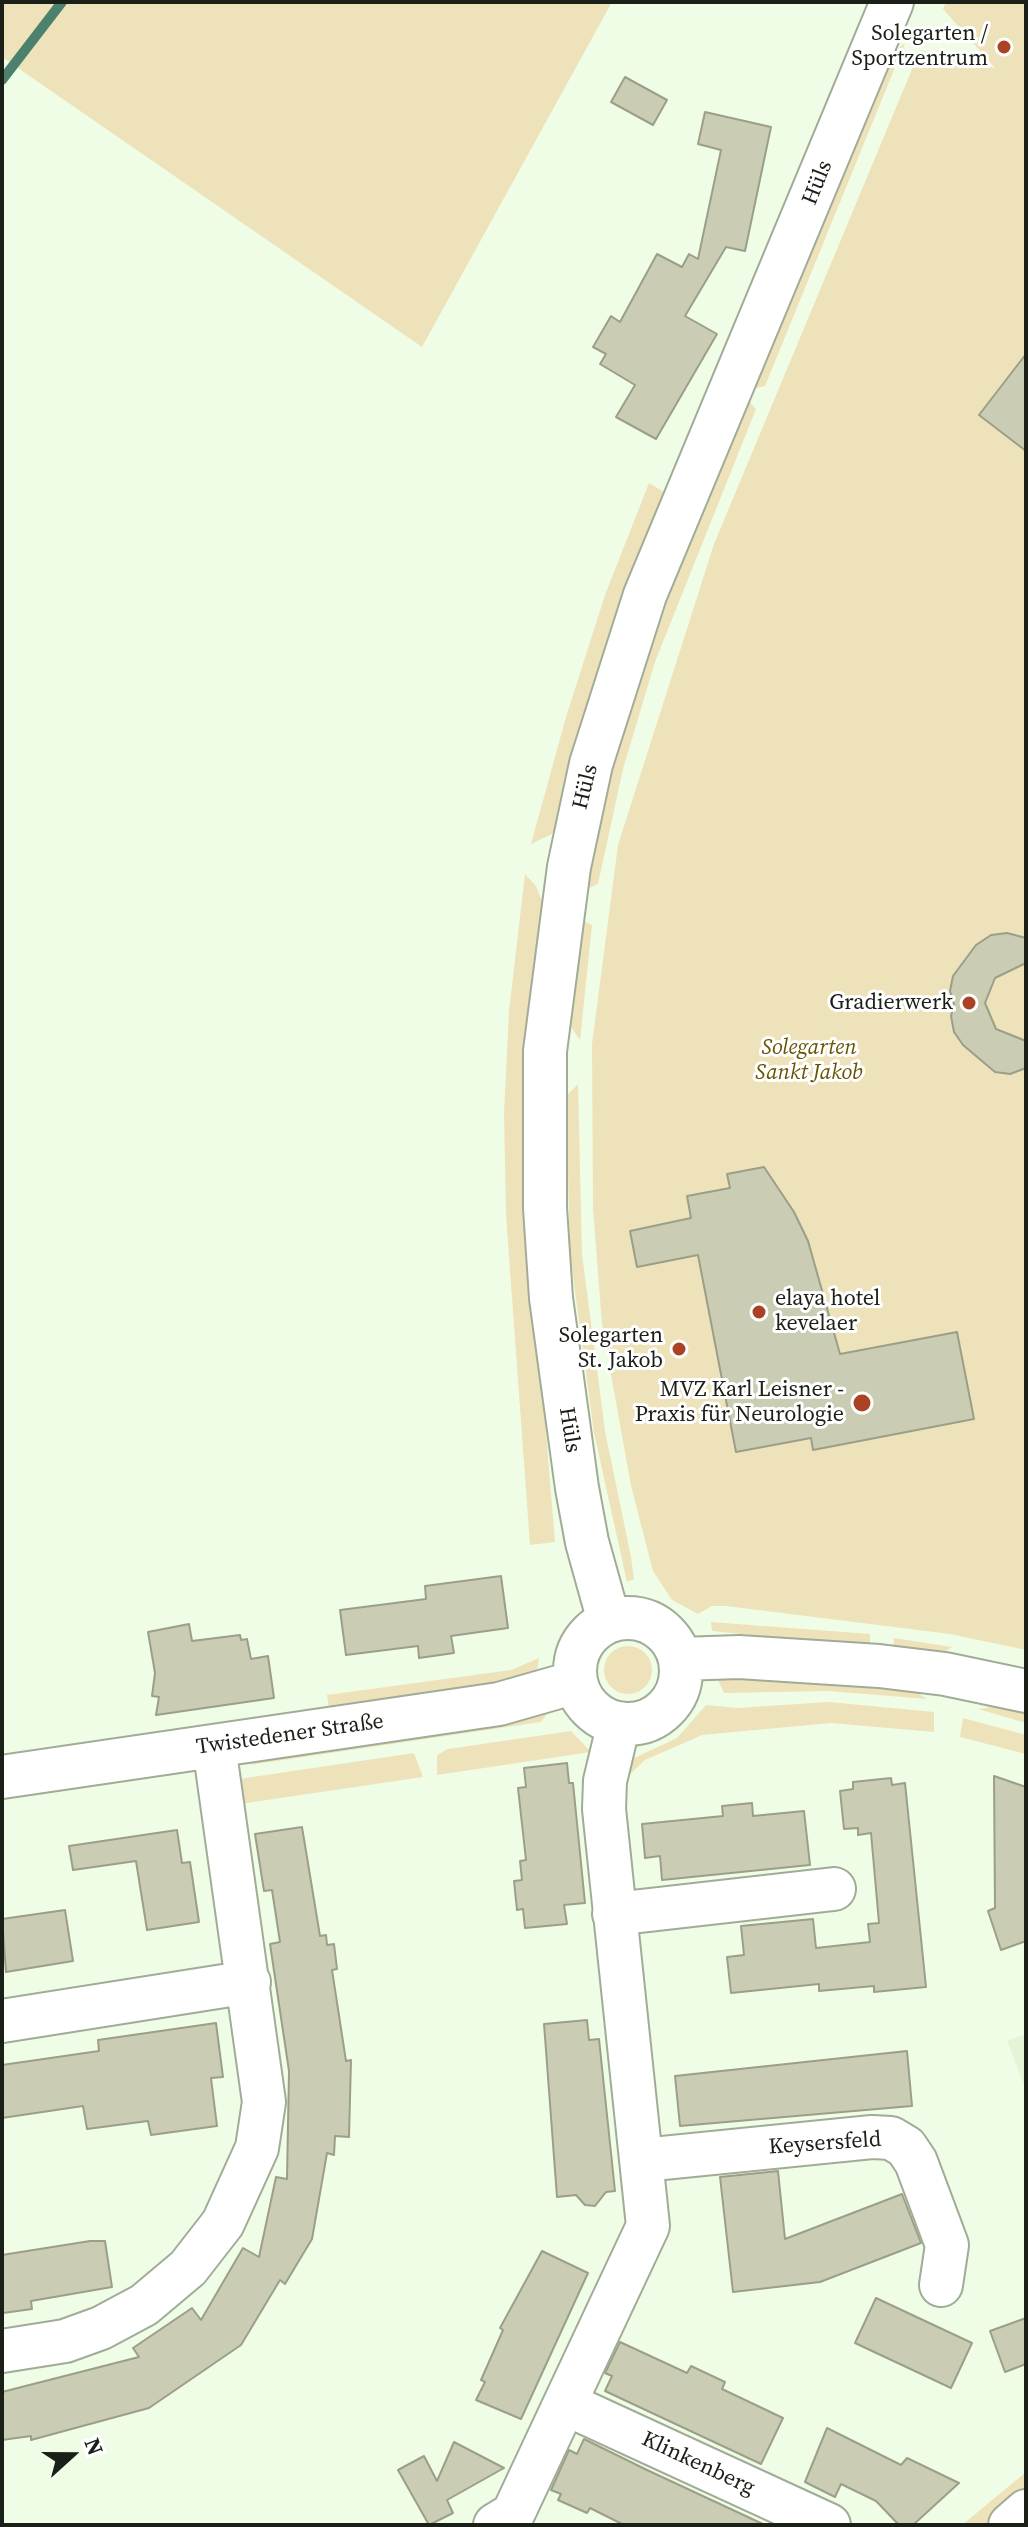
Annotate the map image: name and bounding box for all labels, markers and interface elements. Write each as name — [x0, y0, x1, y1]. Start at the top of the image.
place label: Solegarten / Sportzentrum — [852, 21, 988, 72]
marker: Solegarten / Sportzentrum — [995, 38, 1013, 56]
street label: Hüls — [797, 157, 839, 209]
street label: Hüls — [568, 762, 604, 812]
place label: Gradierwerk — [829, 990, 953, 1016]
marker: Gradierwerk — [960, 994, 978, 1012]
park label: Solegarten Sankt Jakob — [755, 1035, 863, 1086]
place label: elaya hotel kevelaer — [775, 1286, 880, 1338]
marker: elaya hotel kevelaer — [750, 1303, 768, 1321]
place label: Solegarten St. Jakob — [559, 1323, 663, 1374]
marker: Solegarten St. Jakob — [670, 1340, 688, 1358]
place label: MVZ Karl Leisner - Praxis für Neurologie — [635, 1377, 844, 1428]
marker: MVZ Karl Leisner - Praxis für Neurologie — [851, 1392, 873, 1414]
street label: Hüls — [552, 1405, 586, 1455]
street label: Twistedener Straße — [195, 1709, 385, 1761]
street label: Keysersfeld — [768, 2127, 882, 2161]
north arrow — [32, 2415, 112, 2495]
street label: Klinkenberg — [637, 2426, 759, 2502]
text: N — [78, 2434, 111, 2459]

